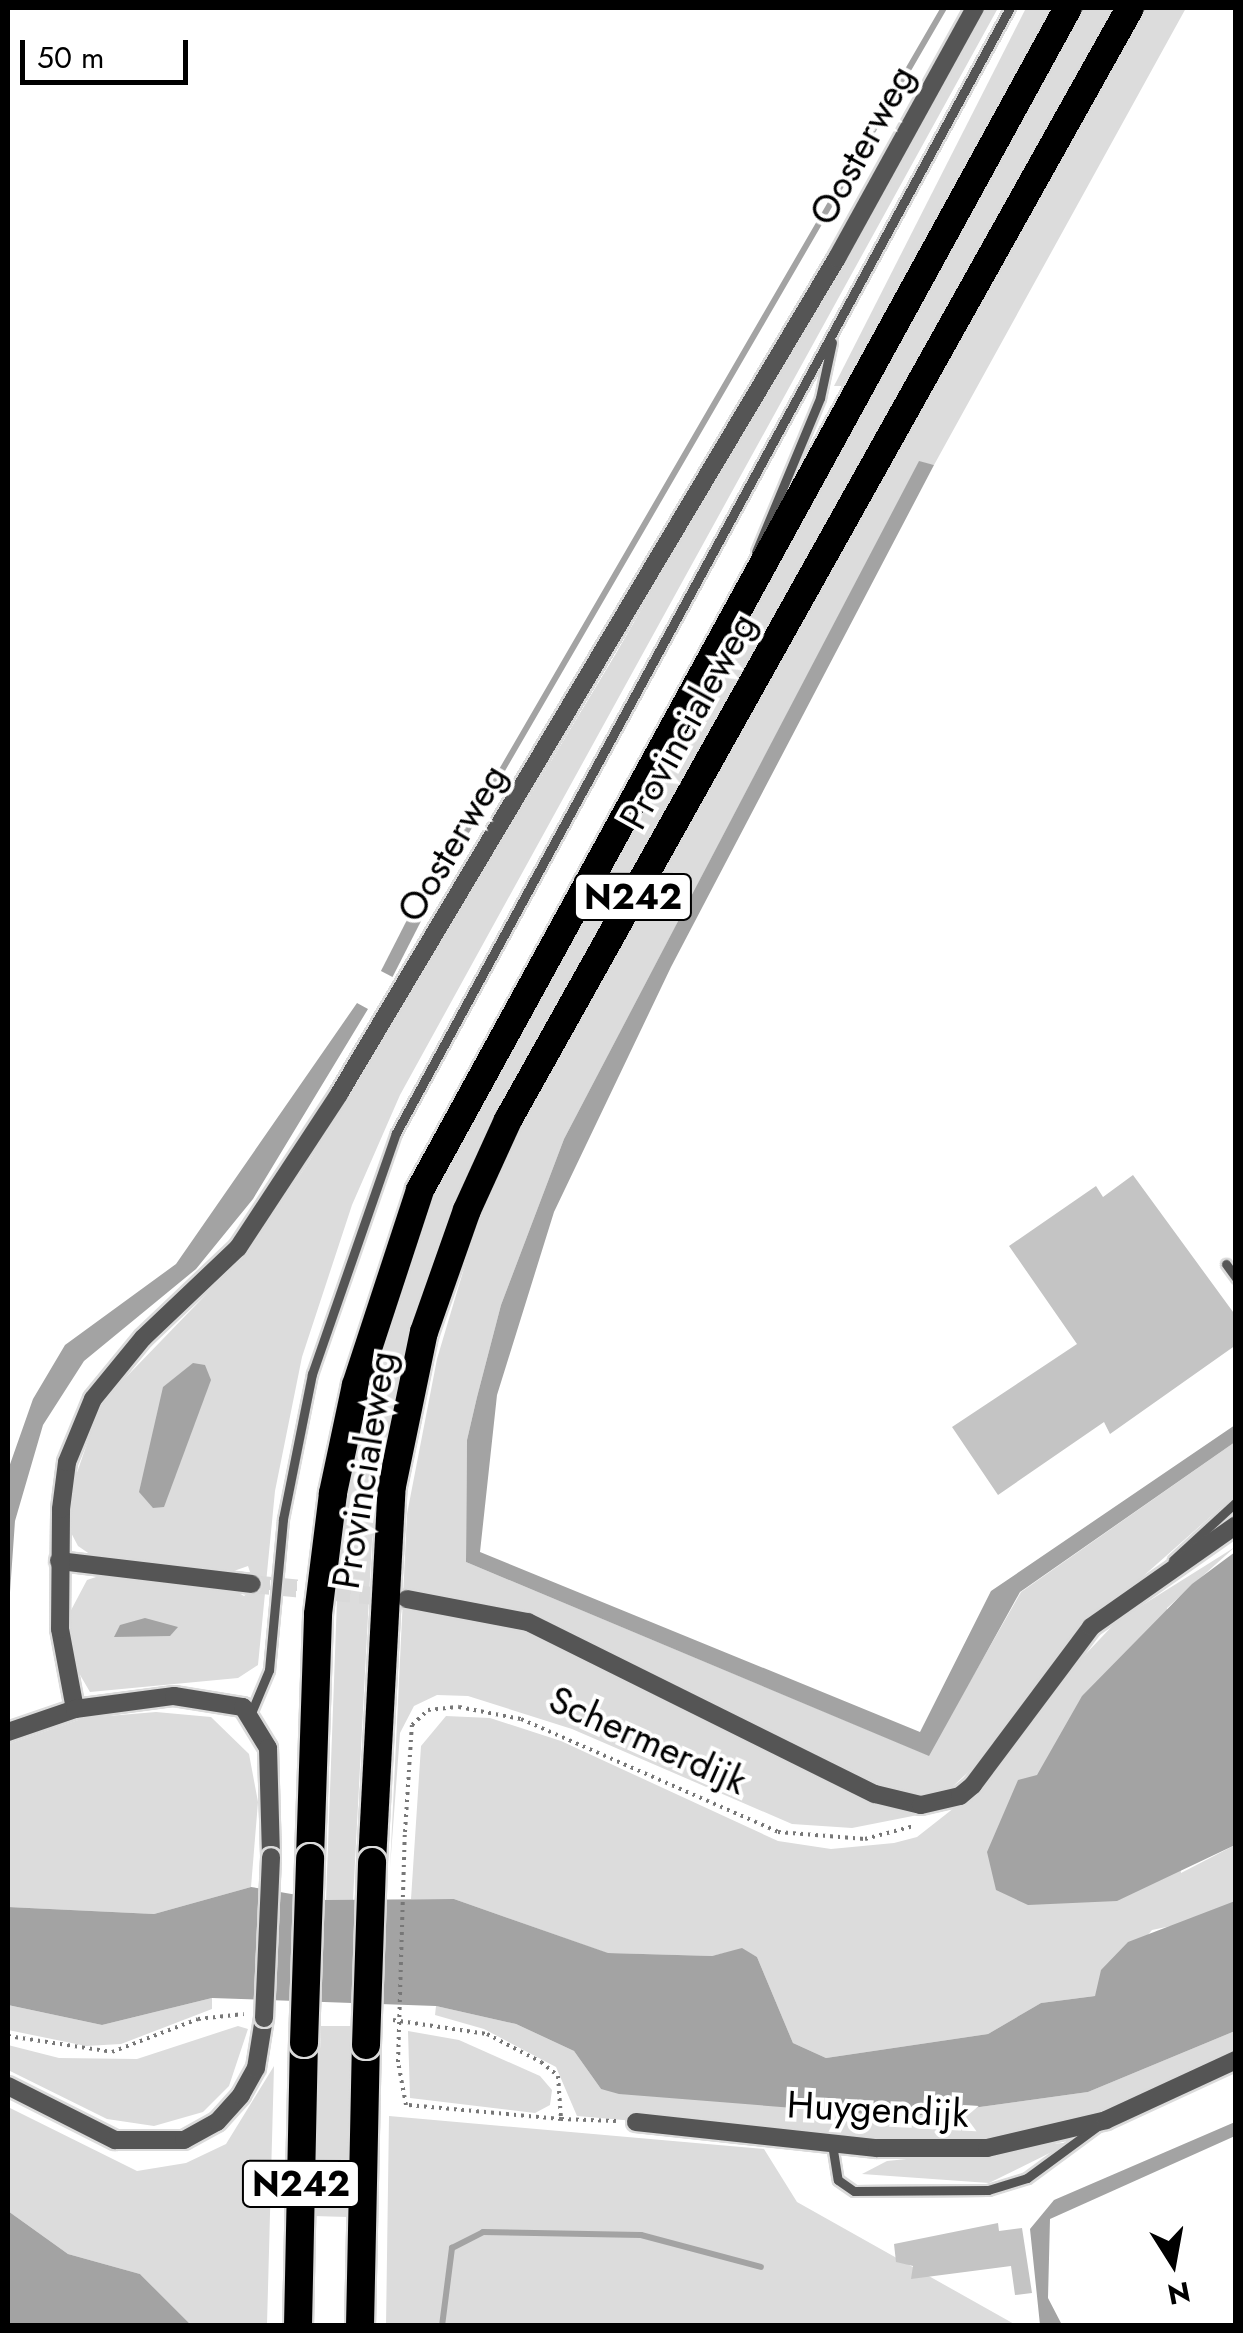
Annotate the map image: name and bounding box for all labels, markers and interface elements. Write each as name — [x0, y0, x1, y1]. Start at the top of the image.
scale bar — [25, 20, 192, 82]
text: 50 m — [37, 36, 104, 79]
street label: Oosterweg — [800, 57, 924, 233]
street label: Provincialeweg — [610, 605, 766, 837]
street label: Oosterweg — [387, 756, 517, 930]
road number: N242 — [573, 867, 693, 927]
street label: Provincialeweg — [323, 1348, 405, 1592]
street label: Schermerdijk — [542, 1676, 754, 1804]
street label: Huygendijk — [786, 2081, 970, 2137]
road number: N242 — [241, 2154, 361, 2214]
north arrow — [1123, 2213, 1223, 2313]
text: N — [1164, 2271, 1194, 2315]

